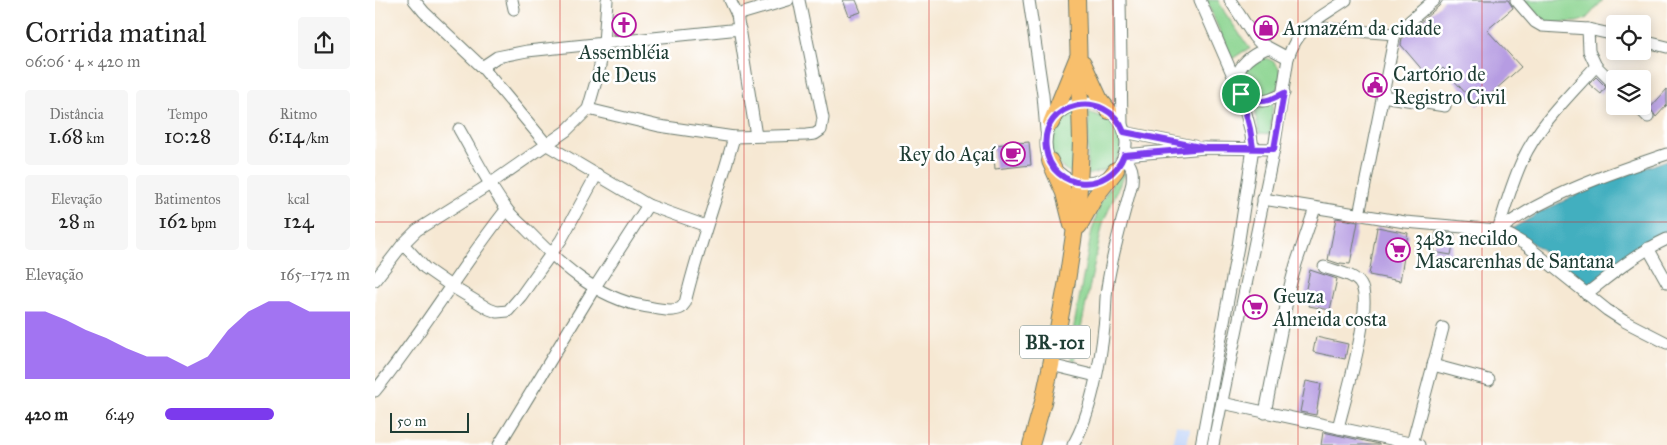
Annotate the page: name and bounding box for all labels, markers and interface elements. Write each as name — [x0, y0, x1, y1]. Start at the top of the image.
church icon: Assembléia de Deus — [611, 12, 637, 38]
text: Corrida matinal — [25, 15, 206, 50]
shop icon: Armazém da cidade — [1253, 15, 1279, 41]
map controls — [1606, 15, 1651, 115]
button: locate — [1606, 15, 1651, 60]
place label: Armazém da cidade — [1282, 16, 1441, 40]
button: share — [298, 17, 350, 69]
place label: Assembléia de Deus — [578, 40, 670, 87]
text: 06:06 · 4 × 420 m — [25, 52, 141, 71]
place label: Cartório de Registro Civil — [1393, 62, 1507, 110]
button: layers — [1606, 70, 1651, 115]
public building icon: Cartório de Registro Civil — [1362, 72, 1388, 98]
pin — [1220, 73, 1262, 115]
icon: arrive — [1227, 80, 1255, 108]
text: Distância — [49, 106, 104, 123]
text: Tempo — [167, 106, 208, 123]
text: Ritmo — [280, 106, 317, 123]
text: 1.68 — [49, 123, 83, 149]
text: 10:28 — [164, 123, 211, 149]
text: 6:14 — [268, 123, 304, 149]
text: km — [83, 130, 104, 147]
text: /km — [304, 130, 329, 147]
cafe icon: Rey do Açaí — [1000, 141, 1026, 167]
place label: Rey do Açaí — [899, 142, 996, 166]
text: Elevação — [51, 191, 102, 208]
text: Batimentos — [154, 191, 221, 208]
text: kcal — [287, 191, 310, 208]
text: 28 — [58, 208, 80, 234]
text: 162 — [159, 208, 188, 234]
text: 124 — [283, 208, 314, 234]
text: m — [80, 215, 95, 232]
text: bpm — [188, 215, 216, 232]
place label: 3482 necildo Mascarenhas de Santana — [1415, 226, 1615, 273]
supermarket icon: 3482 necildo Mascarenhas de Santana — [1385, 237, 1411, 263]
text: Elevação — [25, 265, 83, 284]
text: 165–172 m — [280, 265, 350, 284]
place label: Geuza Almeida costa — [1272, 284, 1387, 331]
supermarket icon: Geuza Almeida costa — [1242, 294, 1268, 320]
road number: BR-101 — [1020, 326, 1090, 358]
text: 420 m — [25, 405, 68, 424]
text: 6:49 — [105, 405, 135, 424]
scale bar — [390, 410, 469, 433]
text: 50 m — [397, 413, 426, 430]

